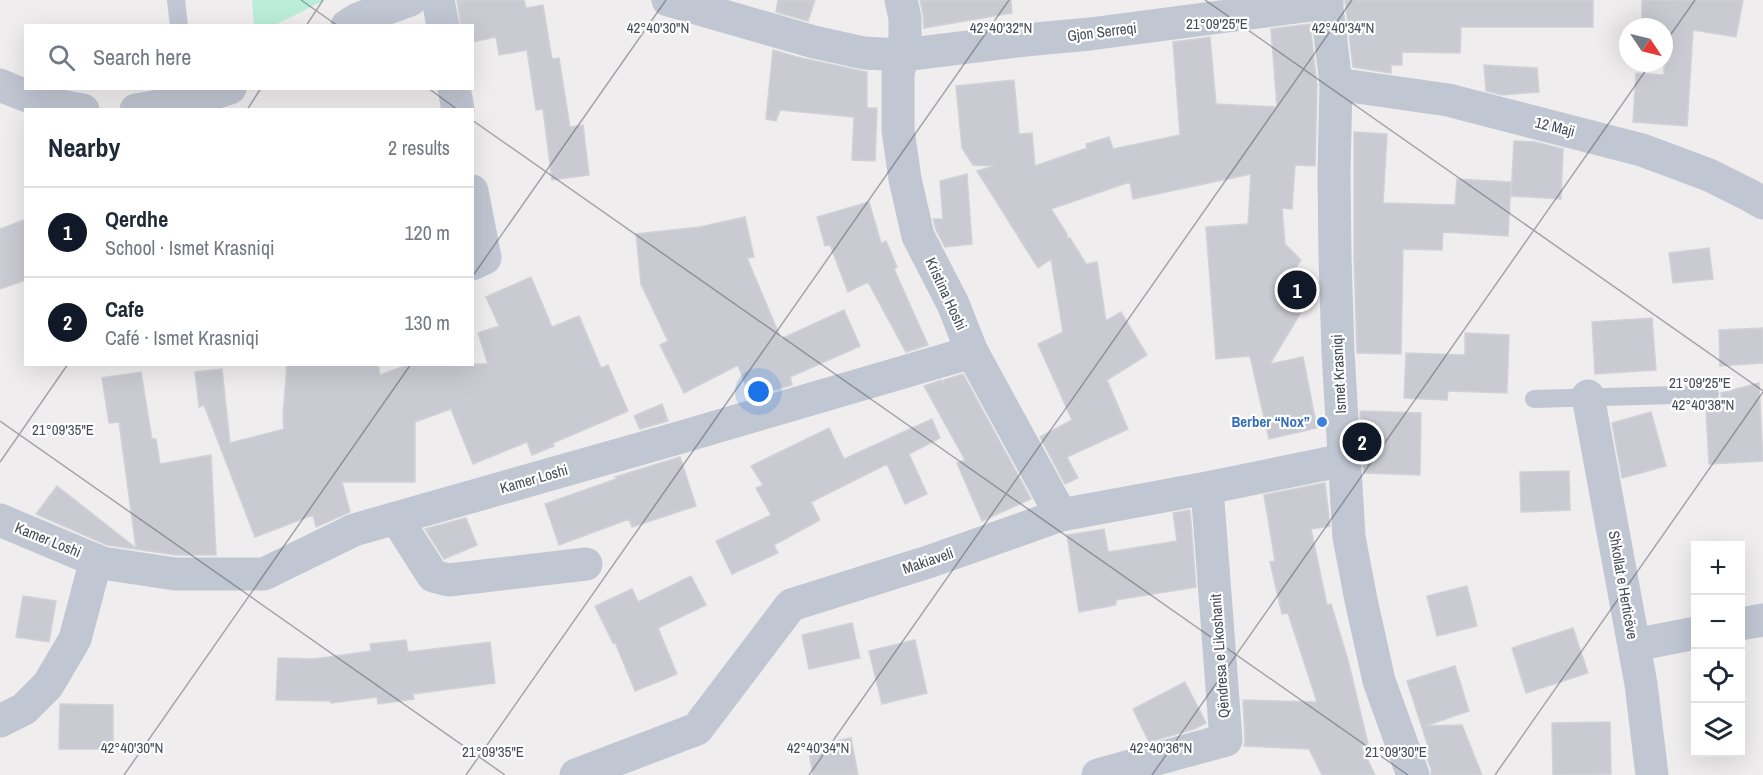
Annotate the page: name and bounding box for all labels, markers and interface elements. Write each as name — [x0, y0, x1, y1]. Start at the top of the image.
text: 21°09'25"E — [1186, 13, 1248, 34]
text: 42°40'30"N — [627, 17, 689, 38]
text: 42°40'32"N — [970, 17, 1032, 38]
street label: Gjon Serreqi — [1066, 17, 1138, 46]
text: 42°40'34"N — [1312, 17, 1374, 38]
north arrow — [1619, 18, 1673, 72]
search box — [24, 24, 474, 90]
icon: search — [45, 41, 78, 74]
text: Search here — [93, 42, 191, 72]
street label: 12 Maji — [1533, 111, 1577, 142]
text: Nearby — [48, 130, 120, 165]
text: 2 results — [388, 134, 450, 161]
text: Qerdhe — [105, 204, 168, 234]
text: 1 — [63, 219, 72, 246]
text: 120 m — [404, 219, 450, 246]
text: School · Ismet Krasniqi — [105, 234, 275, 261]
street label: Kristina Hoshi — [920, 254, 972, 334]
pin: 1 — [1278, 268, 1316, 312]
text: Cafe — [105, 294, 144, 324]
text: 2 — [63, 309, 72, 336]
text: 130 m — [404, 309, 450, 336]
text: Café · Ismet Krasniqi — [105, 324, 259, 351]
street label: Ismet Krasniqi — [1326, 334, 1351, 414]
text: 21°09'25"E — [1669, 372, 1731, 393]
your location — [744, 377, 773, 406]
text: 42°40'38"N — [1672, 394, 1734, 415]
place label: Berber “Nox” — [1231, 411, 1310, 432]
marker: Berber “Nox” — [1315, 415, 1329, 429]
text: 21°09'35"E — [32, 419, 94, 440]
pin: 2 — [1342, 420, 1382, 464]
street label: Kamer Loshi — [497, 459, 570, 498]
street label: Kamer Loshi — [12, 517, 84, 562]
street label: Shkollat e Herticëve — [1604, 529, 1643, 641]
map controls — [1691, 541, 1745, 757]
button: + — [1691, 541, 1745, 595]
street label: Makiaveli — [900, 542, 956, 579]
street label: Qëndresa e Likoshanit — [1205, 593, 1234, 719]
button: − — [1691, 595, 1745, 649]
button: locate — [1691, 649, 1745, 703]
button: layers — [1691, 703, 1745, 757]
text: 42°40'30"N — [101, 737, 163, 758]
text: 42°40'34"N — [787, 737, 849, 758]
text: 42°40'36"N — [1130, 737, 1192, 758]
text: 21°09'35"E — [462, 741, 524, 762]
text: 21°09'30"E — [1365, 741, 1427, 762]

